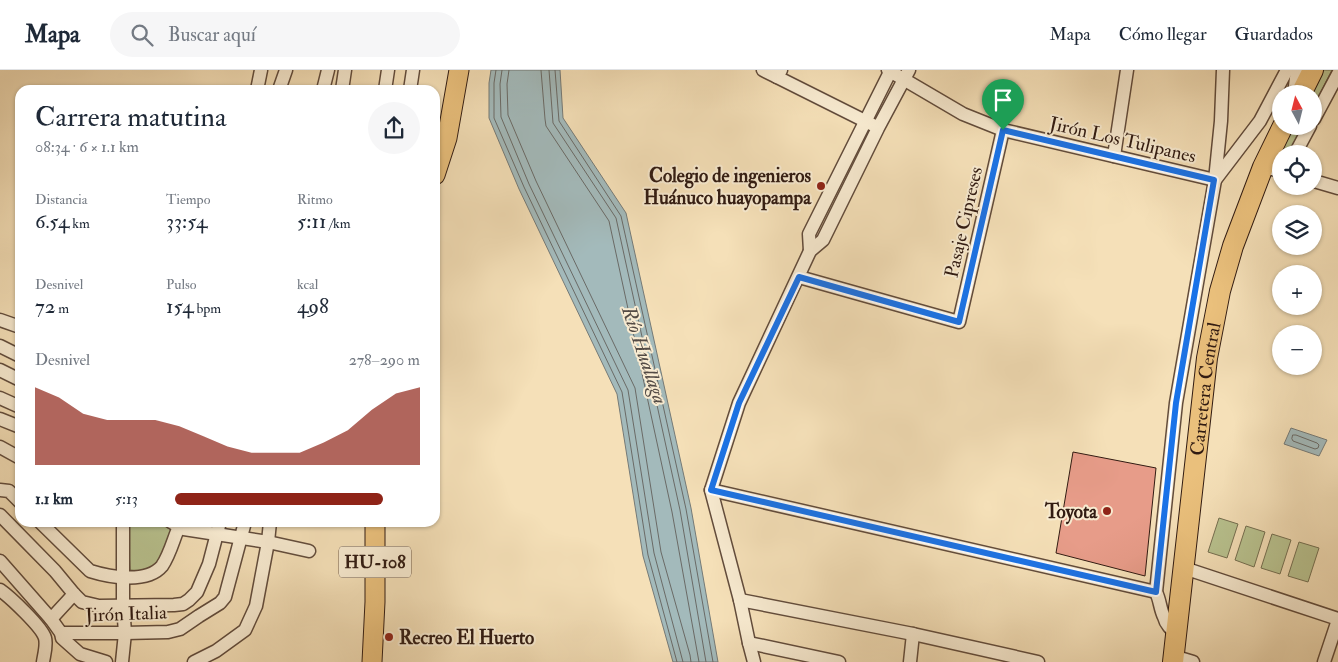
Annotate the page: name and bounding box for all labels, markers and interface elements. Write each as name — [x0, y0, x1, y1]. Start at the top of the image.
search box — [110, 12, 460, 57]
text: Mapa — [25, 19, 80, 50]
icon: search — [128, 21, 156, 49]
text: Buscar aquí — [168, 23, 256, 47]
text: Mapa — [1050, 23, 1091, 46]
text: Cómo llegar — [1119, 23, 1207, 46]
text: Guardados — [1235, 23, 1313, 46]
pin — [982, 79, 1024, 130]
north arrow — [1272, 85, 1322, 135]
map controls — [1272, 85, 1322, 375]
icon: arrive — [989, 86, 1017, 114]
text: Carrera matutina — [35, 100, 226, 135]
button: share — [368, 102, 420, 154]
street label: Jirón Los Tulipanes — [1046, 111, 1198, 169]
text: 08:34 · 6 × 1.1 km — [35, 137, 139, 157]
button: locate — [1272, 145, 1322, 195]
place label: Colegio de ingenieros Huánuco huayopampa — [644, 164, 812, 211]
street label: Pasaje Cipreses — [940, 164, 989, 280]
marker: Colegio de ingenieros Huánuco huayopampa — [815, 180, 827, 192]
text: Distancia — [35, 191, 88, 208]
text: Tiempo — [166, 191, 210, 208]
text: Ritmo — [297, 191, 333, 208]
button: layers — [1272, 205, 1322, 255]
text: 6.54 — [35, 208, 69, 235]
text: 33:54 — [166, 208, 207, 235]
text: 5:11 — [297, 208, 326, 235]
text: km — [69, 215, 90, 232]
text: /km — [326, 215, 351, 232]
button: + — [1272, 265, 1322, 315]
text: Desnivel — [35, 276, 83, 293]
text: Pulso — [166, 276, 197, 293]
text: kcal — [297, 276, 318, 293]
text: 72 — [35, 293, 55, 320]
text: 154 — [166, 293, 193, 320]
text: 498 — [297, 293, 329, 320]
text: m — [55, 300, 69, 317]
text: bpm — [193, 300, 221, 317]
water label: Río Huallaga — [616, 302, 673, 407]
street label: Carretera Central — [1185, 320, 1227, 457]
button: − — [1272, 325, 1322, 375]
text: Desnivel — [35, 350, 90, 370]
text: 278–290 m — [349, 350, 420, 370]
text: 1.1 km — [35, 489, 73, 509]
text: 5:13 — [115, 489, 138, 509]
place label: Toyota — [1044, 500, 1098, 525]
marker: Toyota — [1101, 505, 1113, 517]
road number: HU-108 — [339, 547, 411, 578]
street label: Jirón Italia — [84, 601, 167, 627]
place label: Recreo El Huerto — [399, 626, 534, 650]
marker: Recreo El Huerto — [383, 631, 395, 643]

